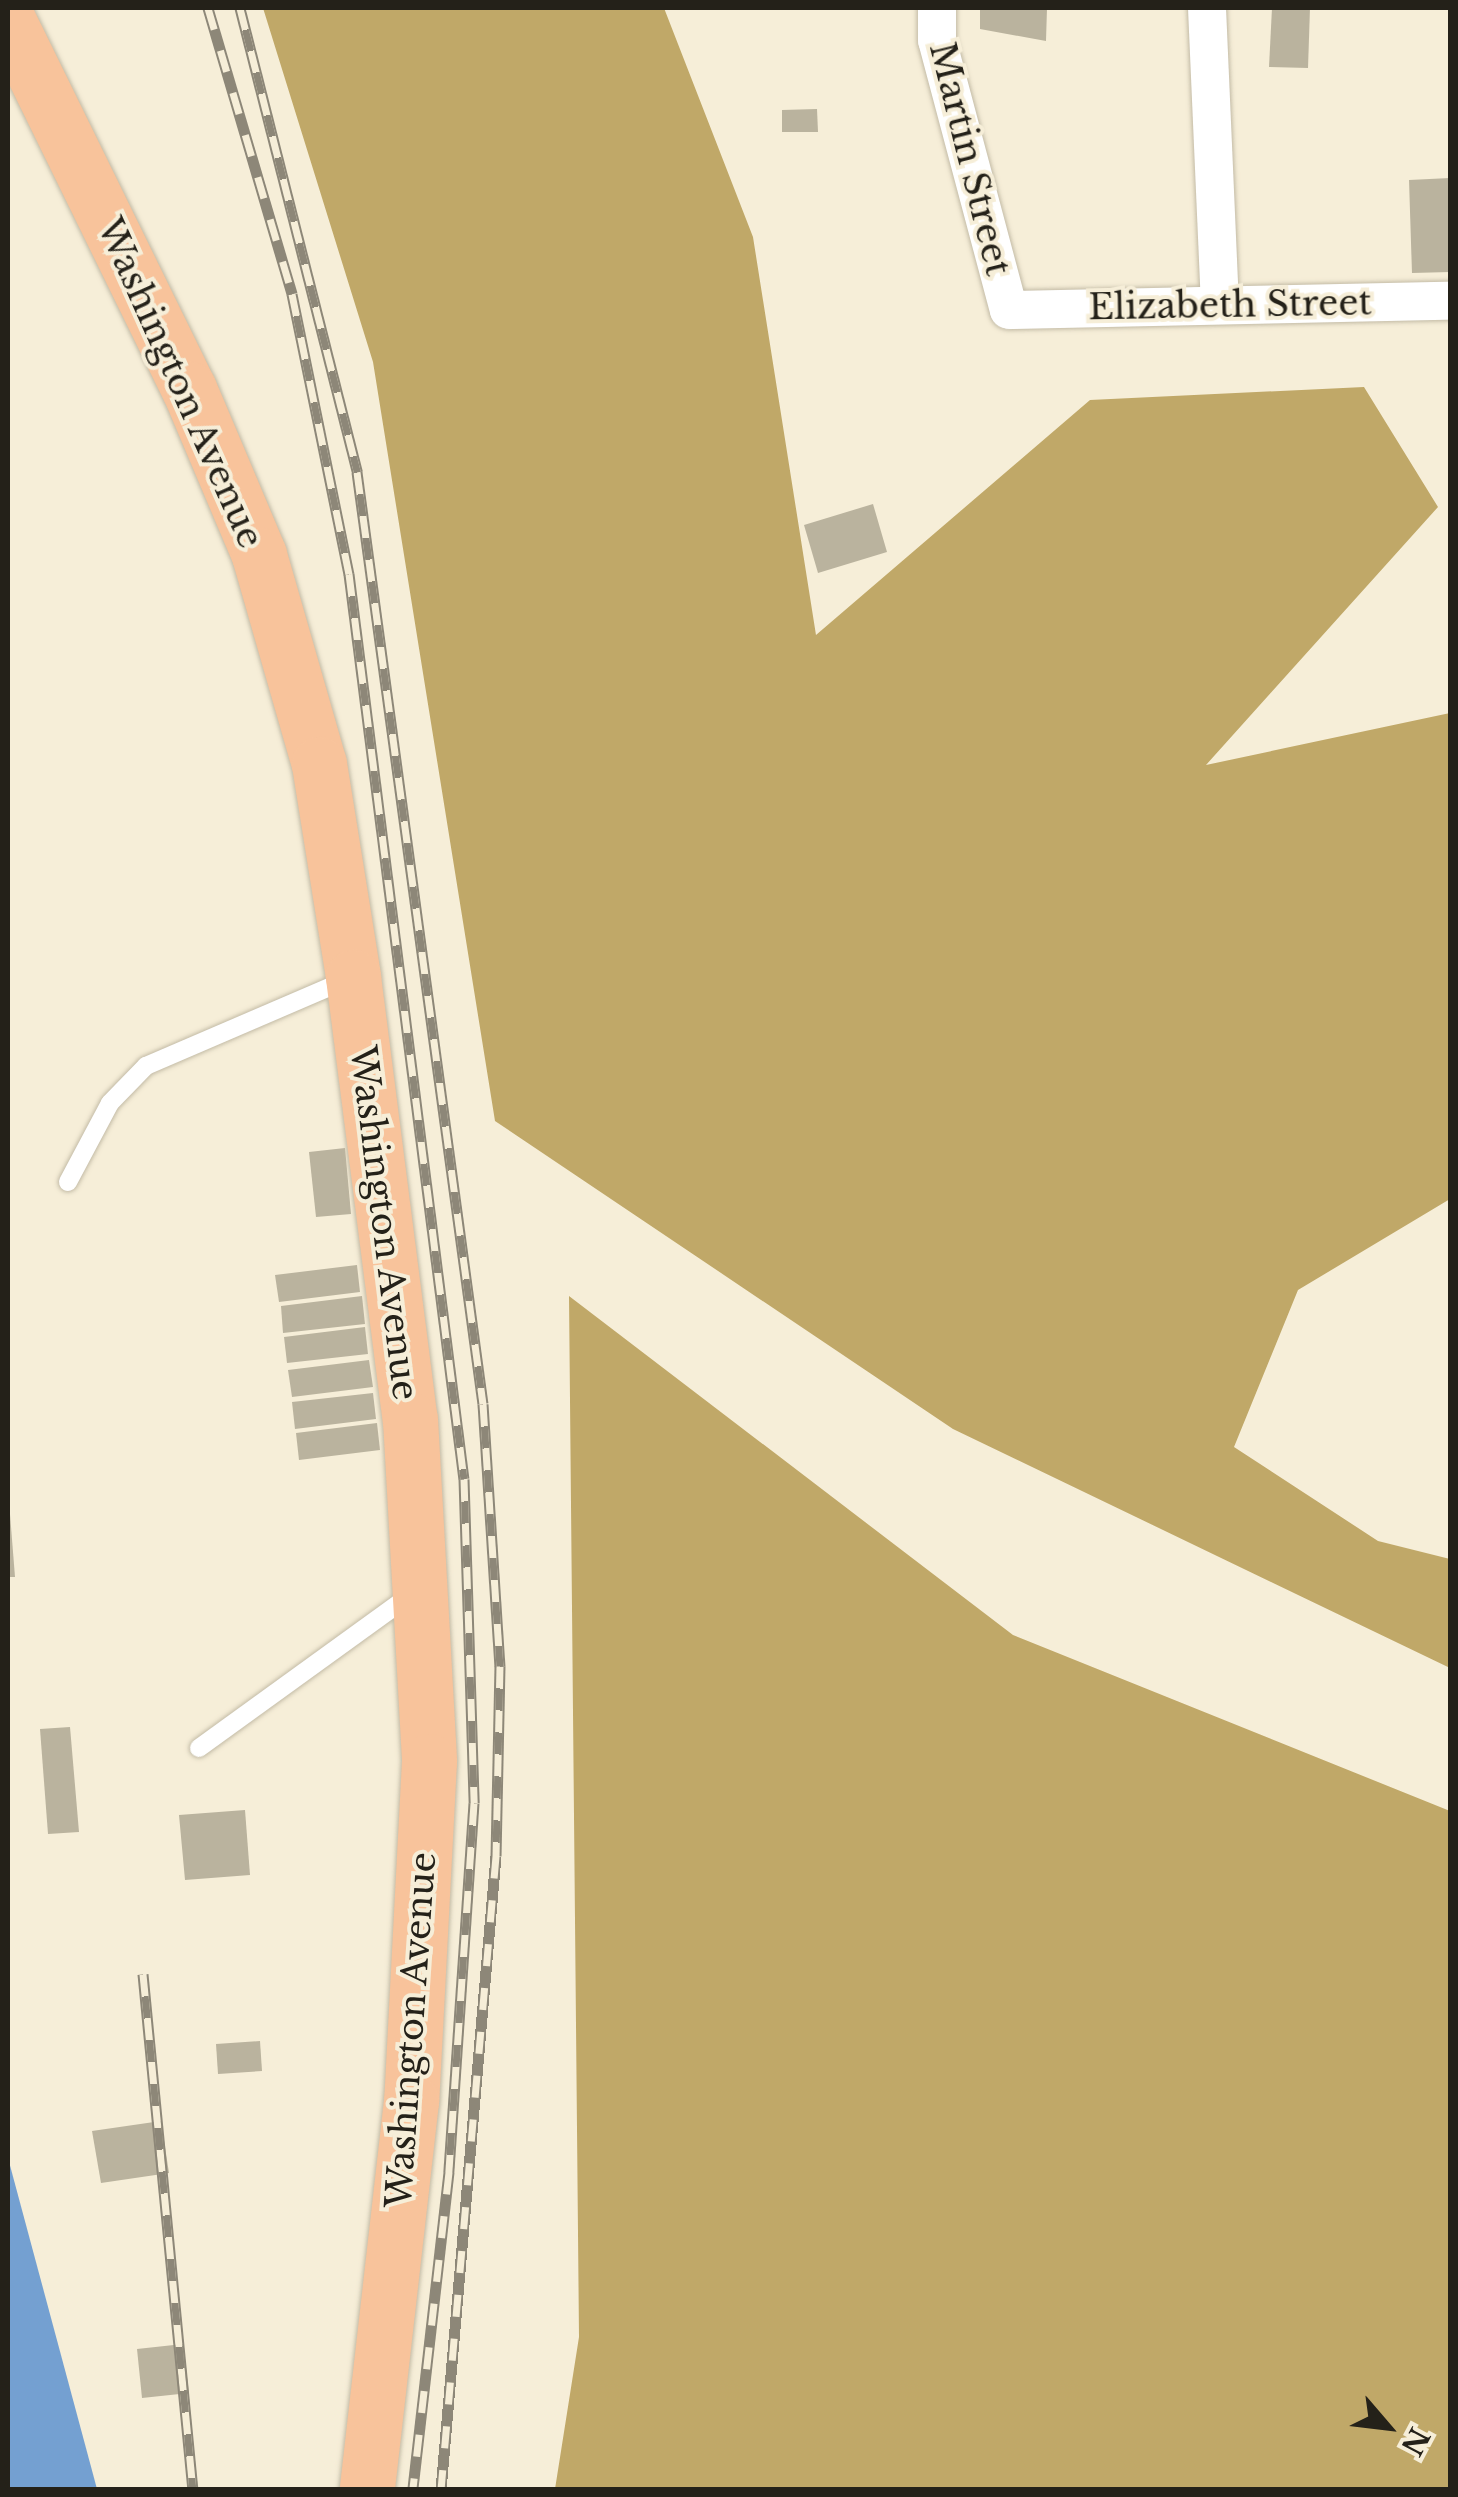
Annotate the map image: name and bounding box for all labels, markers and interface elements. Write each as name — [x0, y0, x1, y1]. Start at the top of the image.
street label: Martin Street — [921, 38, 1019, 280]
street label: Washington Avenue — [88, 211, 272, 555]
street label: Elizabeth Street — [1088, 282, 1372, 328]
street label: Washington Avenue — [341, 1043, 427, 1403]
street label: Washington Avenue — [378, 1850, 444, 2210]
north arrow — [1338, 2377, 1438, 2477]
text: N — [1393, 2421, 1437, 2461]

